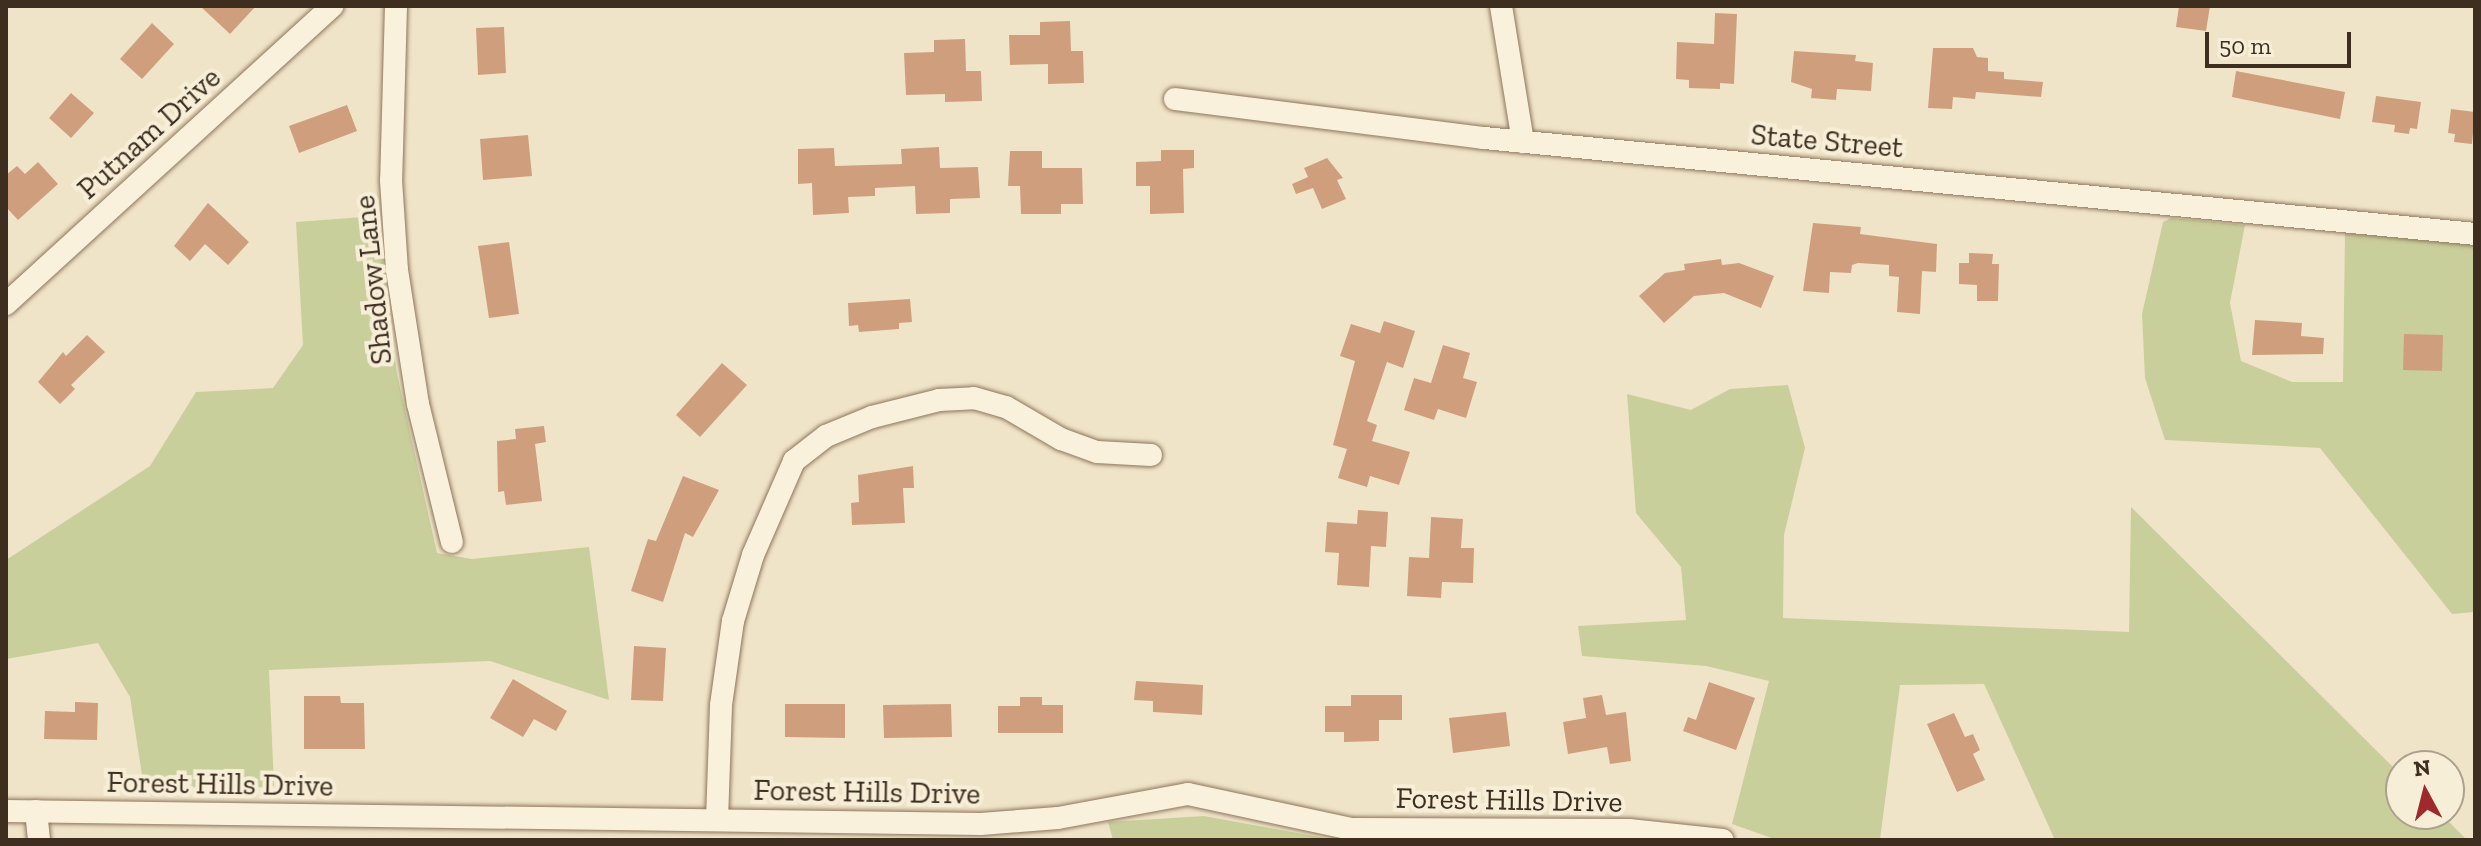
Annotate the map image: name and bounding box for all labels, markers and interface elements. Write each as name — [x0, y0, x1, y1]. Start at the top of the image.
scale bar — [2209, 16, 2355, 66]
text: 50 m — [2219, 31, 2271, 60]
street label: Putnam Drive — [70, 59, 228, 207]
street label: State Street — [1749, 116, 1905, 166]
street label: Shadow Lane — [346, 193, 400, 367]
north arrow — [2385, 750, 2465, 830]
text: N — [2412, 753, 2432, 782]
street label: Forest Hills Drive — [106, 764, 334, 804]
street label: Forest Hills Drive — [753, 772, 981, 812]
street label: Forest Hills Drive — [1395, 780, 1623, 820]

